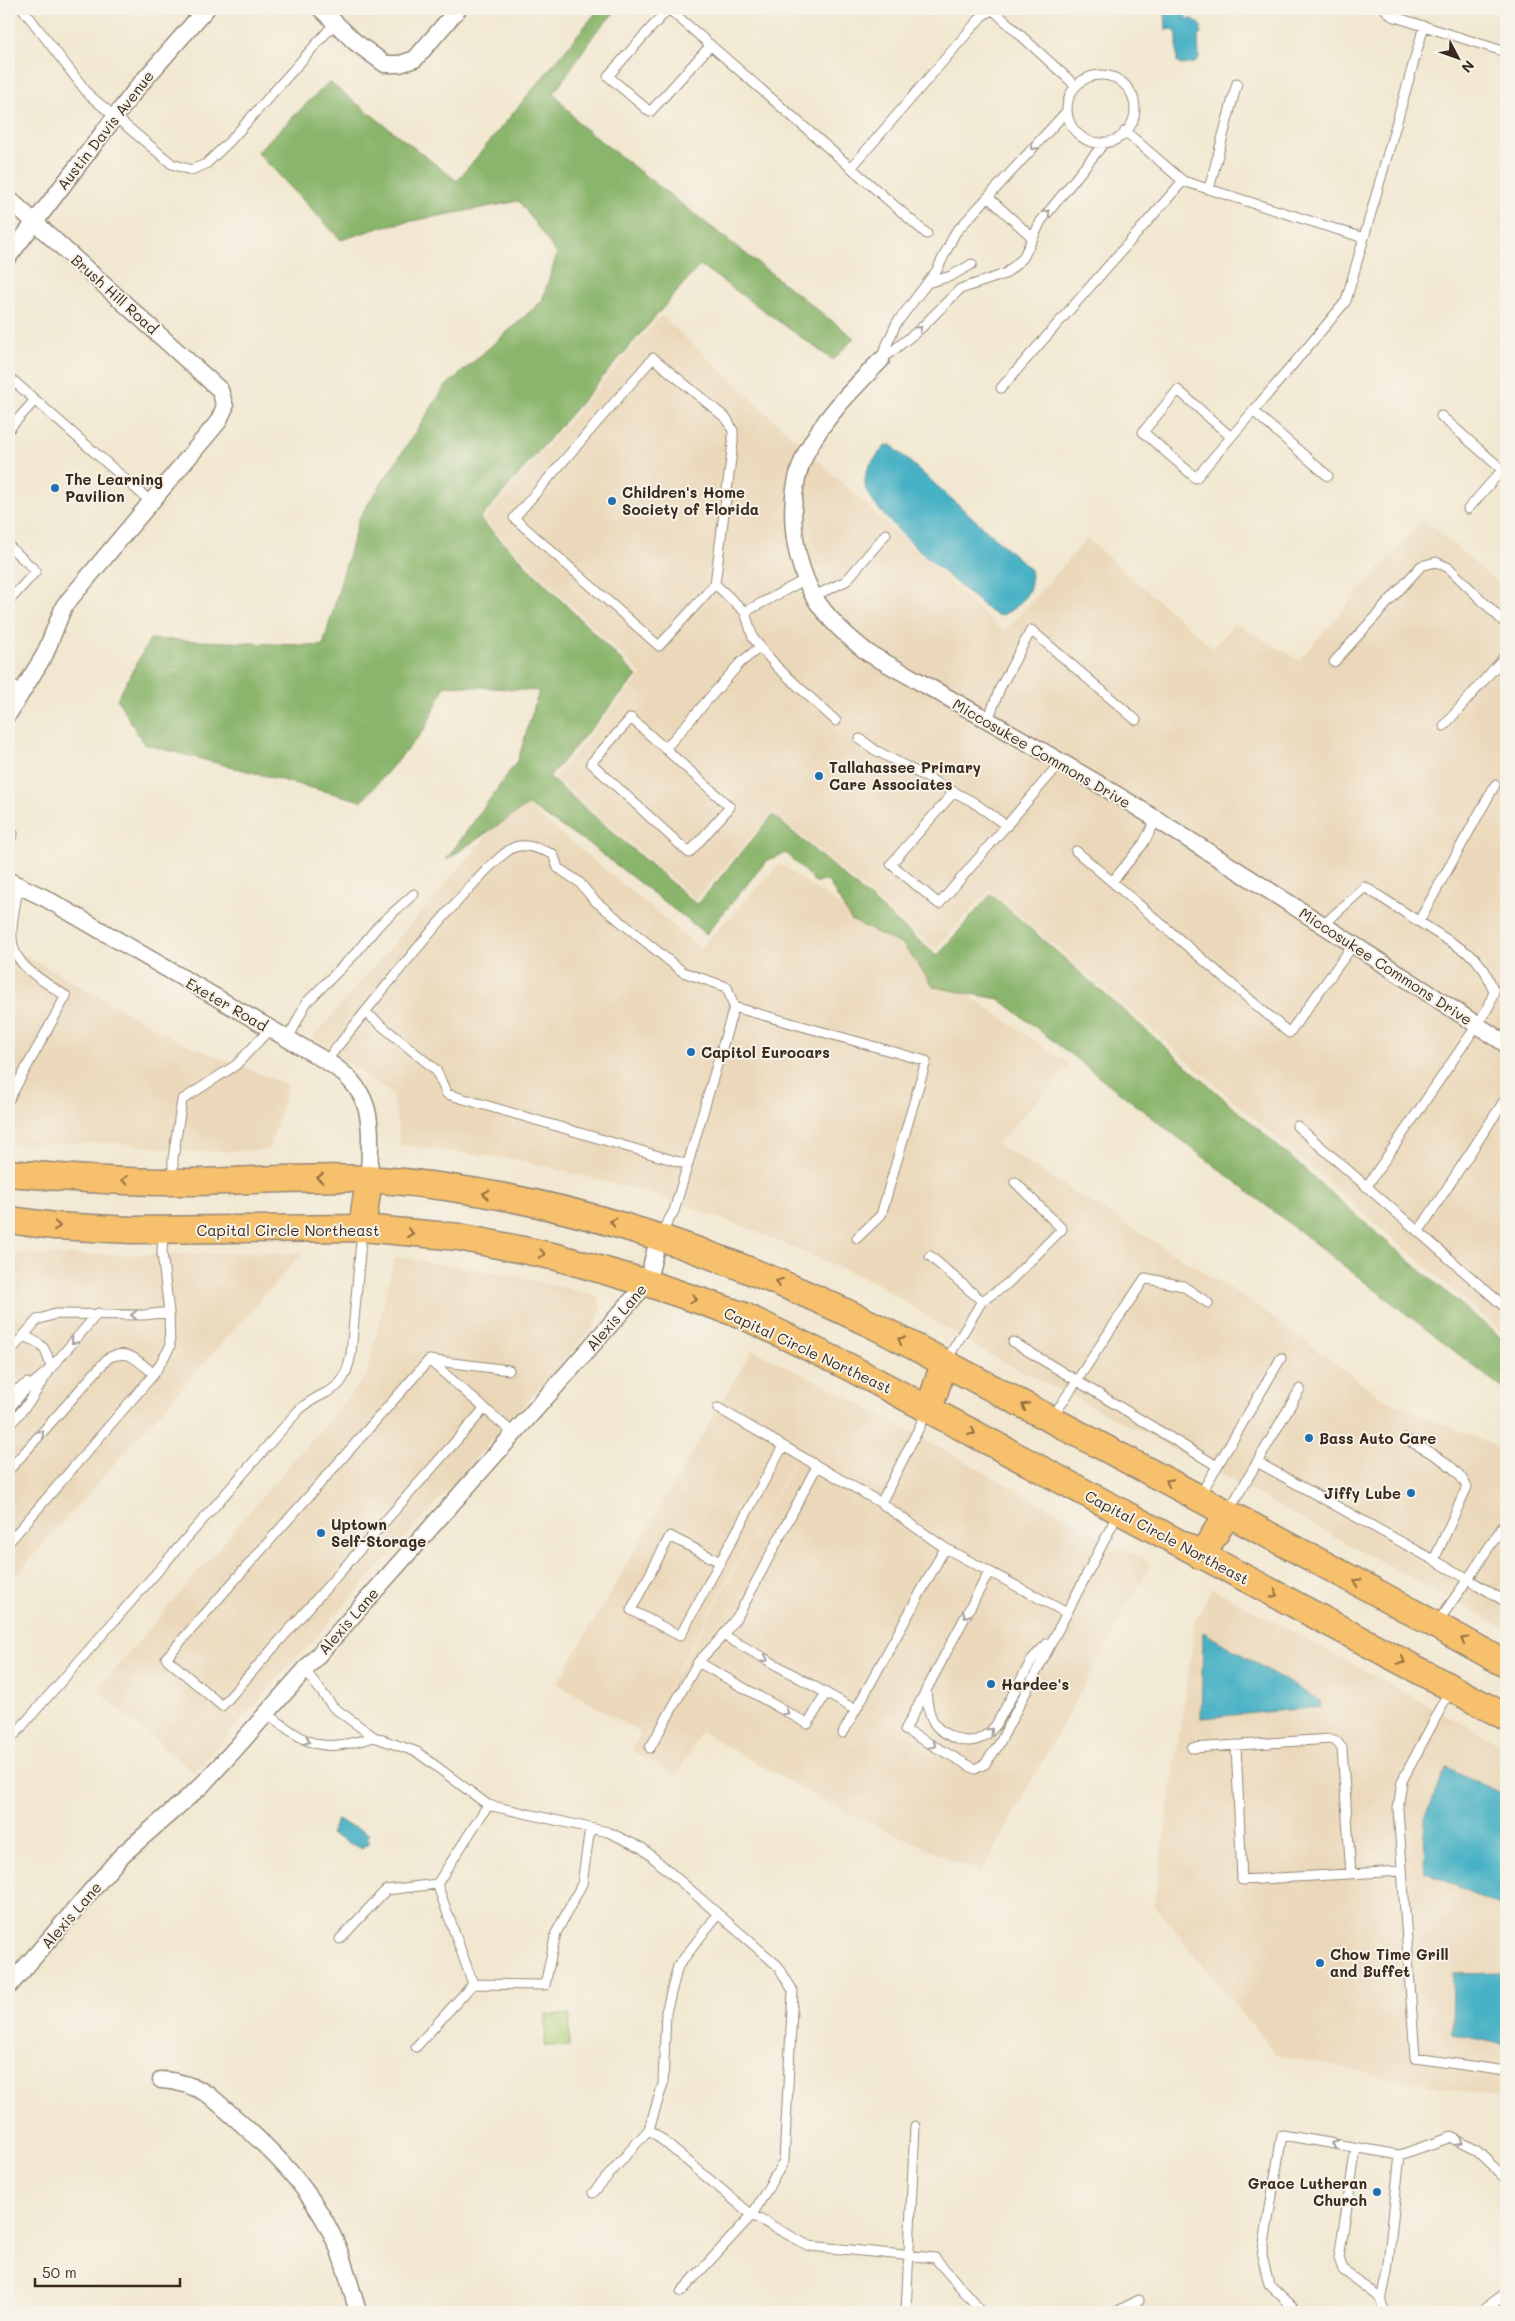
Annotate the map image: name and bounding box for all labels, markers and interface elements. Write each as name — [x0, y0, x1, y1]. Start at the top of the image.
north arrow — [1432, 32, 1482, 82]
text: N — [1458, 57, 1479, 77]
street label: Austin Davis Avenue — [52, 66, 158, 194]
one-way arrow — [1031, 141, 1040, 150]
one-way arrow — [1042, 210, 1050, 219]
street label: Brush Hill Road — [67, 250, 163, 338]
one-way arrow — [913, 326, 922, 335]
place label: The Learning Pavilion — [65, 469, 163, 506]
marker: The Learning Pavilion — [49, 482, 61, 494]
place label: Children's Home Society of Florida — [622, 482, 759, 519]
marker: Children's Home Society of Florida — [606, 495, 618, 507]
street label: Miccosukee Commons Drive — [949, 694, 1135, 812]
place label: Tallahassee Primary Care Associates — [829, 757, 981, 794]
marker: Tallahassee Primary Care Associates — [813, 770, 825, 782]
street label: Miccosukee Commons Drive — [1296, 903, 1476, 1029]
street label: Exeter Road — [183, 973, 271, 1035]
place label: Capitol Eurocars — [701, 1042, 830, 1062]
marker: Capitol Eurocars — [685, 1046, 697, 1058]
one-way arrow — [316, 1173, 324, 1184]
one-way arrow — [121, 1175, 129, 1186]
one-way arrow — [482, 1190, 490, 1200]
one-way arrow — [608, 1217, 617, 1228]
one-way arrow — [53, 1220, 61, 1231]
street label: Capital Circle Northeast — [197, 1220, 380, 1240]
one-way arrow — [407, 1227, 415, 1238]
one-way arrow — [538, 1249, 547, 1259]
one-way arrow — [775, 1278, 784, 1288]
street label: Alexis Lane — [581, 1279, 651, 1355]
one-way arrow — [689, 1293, 697, 1303]
street label: Capital Circle Northeast — [721, 1302, 895, 1398]
one-way arrow — [129, 1310, 137, 1320]
one-way arrow — [71, 1335, 80, 1344]
one-way arrow — [898, 1336, 907, 1346]
one-way arrow — [1022, 1402, 1031, 1412]
one-way arrow — [966, 1426, 975, 1436]
place label: Bass Auto Care — [1319, 1428, 1436, 1448]
one-way arrow — [35, 1430, 44, 1439]
marker: Bass Auto Care — [1303, 1432, 1315, 1444]
one-way arrow — [1165, 1478, 1174, 1488]
place label: Jiffy Lube — [1324, 1483, 1401, 1503]
street label: Capital Circle Northeast — [1082, 1485, 1252, 1589]
marker: Jiffy Lube — [1405, 1487, 1417, 1499]
place label: Uptown Self-Storage — [331, 1514, 426, 1551]
marker: Uptown Self-Storage — [315, 1527, 327, 1539]
one-way arrow — [1353, 1578, 1362, 1588]
street label: Alexis Lane — [313, 1583, 383, 1659]
one-way arrow — [1270, 1588, 1279, 1598]
one-way arrow — [962, 1609, 972, 1618]
one-way arrow — [1460, 1637, 1469, 1647]
one-way arrow — [760, 1653, 769, 1663]
one-way arrow — [1397, 1655, 1406, 1665]
place label: Hardee's — [1001, 1674, 1069, 1694]
marker: Hardee's — [985, 1678, 997, 1690]
one-way arrow — [781, 1705, 790, 1715]
one-way arrow — [984, 1728, 993, 1737]
one-way arrow — [302, 1734, 311, 1745]
one-way arrow — [927, 1739, 936, 1749]
street label: Alexis Lane — [36, 1877, 106, 1953]
place label: Chow Time Grill and Buffet — [1330, 1944, 1449, 1981]
marker: Chow Time Grill and Buffet — [1314, 1957, 1326, 1969]
one-way arrow — [1456, 2136, 1465, 2146]
one-way arrow — [1330, 2139, 1339, 2149]
place label: Grace Lutheran Church — [1248, 2173, 1367, 2210]
marker: Grace Lutheran Church — [1371, 2186, 1383, 2198]
scale bar — [35, 2256, 180, 2288]
text: 50 m — [42, 2262, 77, 2282]

